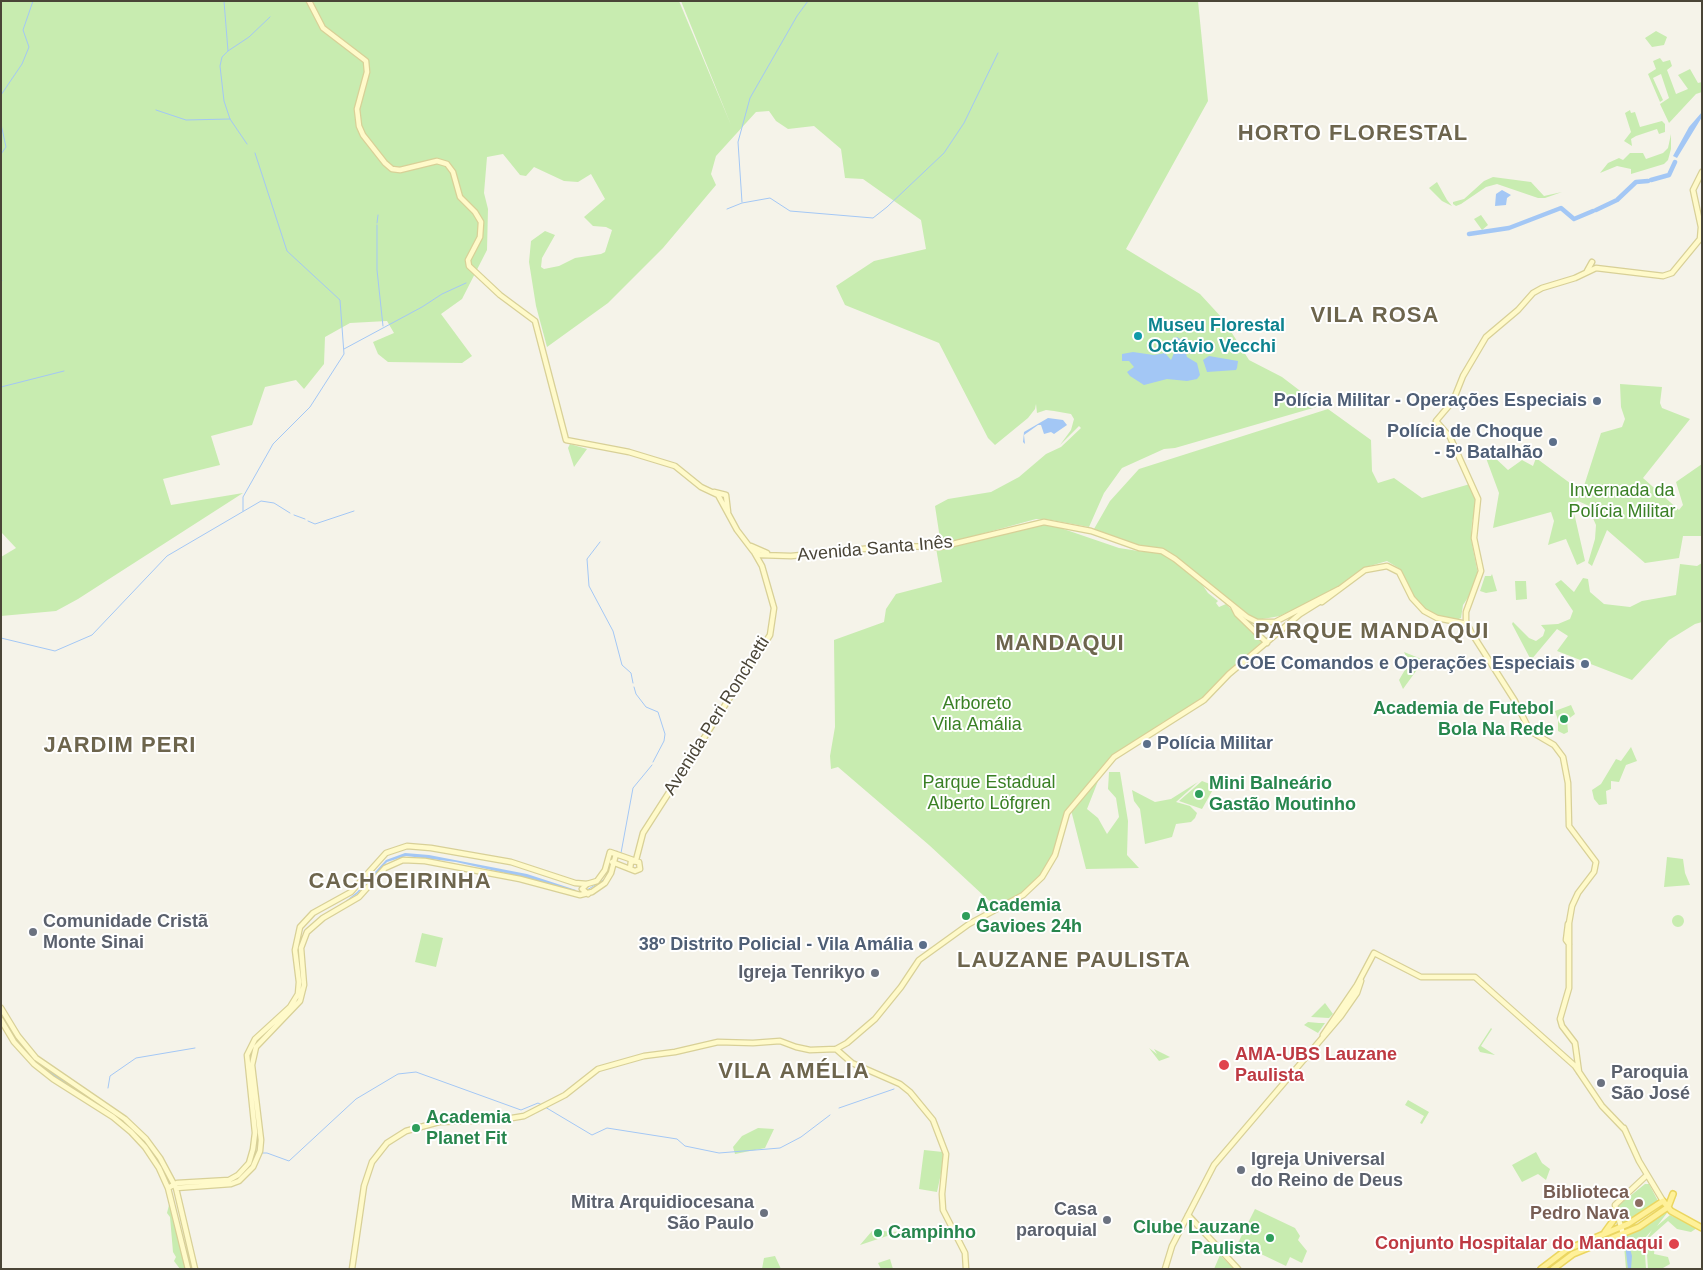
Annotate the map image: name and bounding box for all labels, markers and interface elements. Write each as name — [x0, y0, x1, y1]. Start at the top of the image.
district label: HORTO FLORESTAL — [1236, 121, 1470, 147]
district label: VILA ROSA — [1309, 303, 1441, 329]
place label: Museu Florestal Octávio Vecchi — [1148, 315, 1285, 358]
marker: Museu Florestal Octávio Vecchi — [1132, 330, 1144, 342]
place label: Polícia Militar - Operações Especiais — [1274, 390, 1587, 412]
marker: Polícia Militar - Operações Especiais — [1591, 395, 1603, 407]
place label: Polícia de Choque - 5º Batalhão — [1387, 421, 1543, 464]
marker: Polícia de Choque - 5º Batalhão — [1547, 436, 1559, 448]
park label: Invernada da Polícia Militar — [1568, 480, 1676, 522]
street label: Avenida Santa Inês — [796, 531, 954, 567]
district label: PARQUE MANDAQUI — [1253, 619, 1491, 645]
district label: MANDAQUI — [995, 631, 1125, 657]
street label: Avenida Peri Ronchetti — [659, 633, 775, 799]
place label: COE Comandos e Operações Especiais — [1237, 653, 1575, 675]
marker: COE Comandos e Operações Especiais — [1579, 658, 1591, 670]
park label: Arboreto Vila Amália — [932, 693, 1022, 736]
place label: Academia de Futebol Bola Na Rede — [1373, 698, 1554, 741]
marker: Academia de Futebol Bola Na Rede — [1558, 713, 1570, 725]
district label: JARDIM PERI — [42, 733, 198, 759]
place label: Polícia Militar — [1157, 733, 1273, 755]
marker: Polícia Militar — [1141, 738, 1153, 750]
park label: Parque Estadual Alberto Löfgren — [922, 772, 1056, 814]
place label: Mini Balneário Gastão Moutinho — [1209, 773, 1356, 816]
marker: Mini Balneário Gastão Moutinho — [1193, 788, 1205, 800]
district label: CACHOEIRINHA — [307, 869, 493, 895]
place label: Academia Gavioes 24h — [976, 895, 1082, 938]
marker: Academia Gavioes 24h — [960, 910, 972, 922]
place label: Comunidade Cristã Monte Sinai — [43, 911, 208, 954]
marker: Comunidade Cristã Monte Sinai — [27, 926, 39, 938]
place label: 38º Distrito Policial - Vila Amália — [639, 934, 913, 956]
marker: 38º Distrito Policial - Vila Amália — [917, 939, 929, 951]
district label: LAUZANE PAULISTA — [955, 948, 1193, 974]
place label: Igreja Tenrikyo — [738, 962, 865, 984]
marker: Igreja Tenrikyo — [869, 967, 881, 979]
place label: AMA-UBS Lauzane Paulista — [1235, 1044, 1397, 1086]
marker: AMA-UBS Lauzane Paulista — [1217, 1058, 1231, 1072]
district label: VILA AMÉLIA — [717, 1059, 871, 1085]
place label: Paroquia São José — [1611, 1062, 1690, 1104]
marker: Paroquia São José — [1595, 1077, 1607, 1089]
place label: Academia Planet Fit — [426, 1107, 511, 1150]
marker: Academia Planet Fit — [410, 1122, 422, 1134]
place label: Igreja Universal do Reino de Deus — [1251, 1149, 1403, 1192]
marker: Igreja Universal do Reino de Deus — [1235, 1164, 1247, 1176]
place label: Biblioteca Pedro Nava — [1530, 1182, 1629, 1224]
place label: Mitra Arquidiocesana São Paulo — [571, 1192, 754, 1234]
marker: Biblioteca Pedro Nava — [1633, 1197, 1645, 1209]
place label: Casa paroquial — [1016, 1199, 1097, 1242]
marker: Mitra Arquidiocesana São Paulo — [758, 1207, 770, 1219]
marker: Casa paroquial — [1101, 1214, 1113, 1226]
place label: Clube Lauzane Paulista — [1133, 1217, 1260, 1260]
place label: Campinho — [888, 1222, 976, 1244]
marker: Campinho — [872, 1227, 884, 1239]
marker: Clube Lauzane Paulista — [1264, 1232, 1276, 1244]
place label: Conjunto Hospitalar do Mandaqui — [1375, 1233, 1663, 1255]
marker: Conjunto Hospitalar do Mandaqui — [1667, 1237, 1681, 1251]

